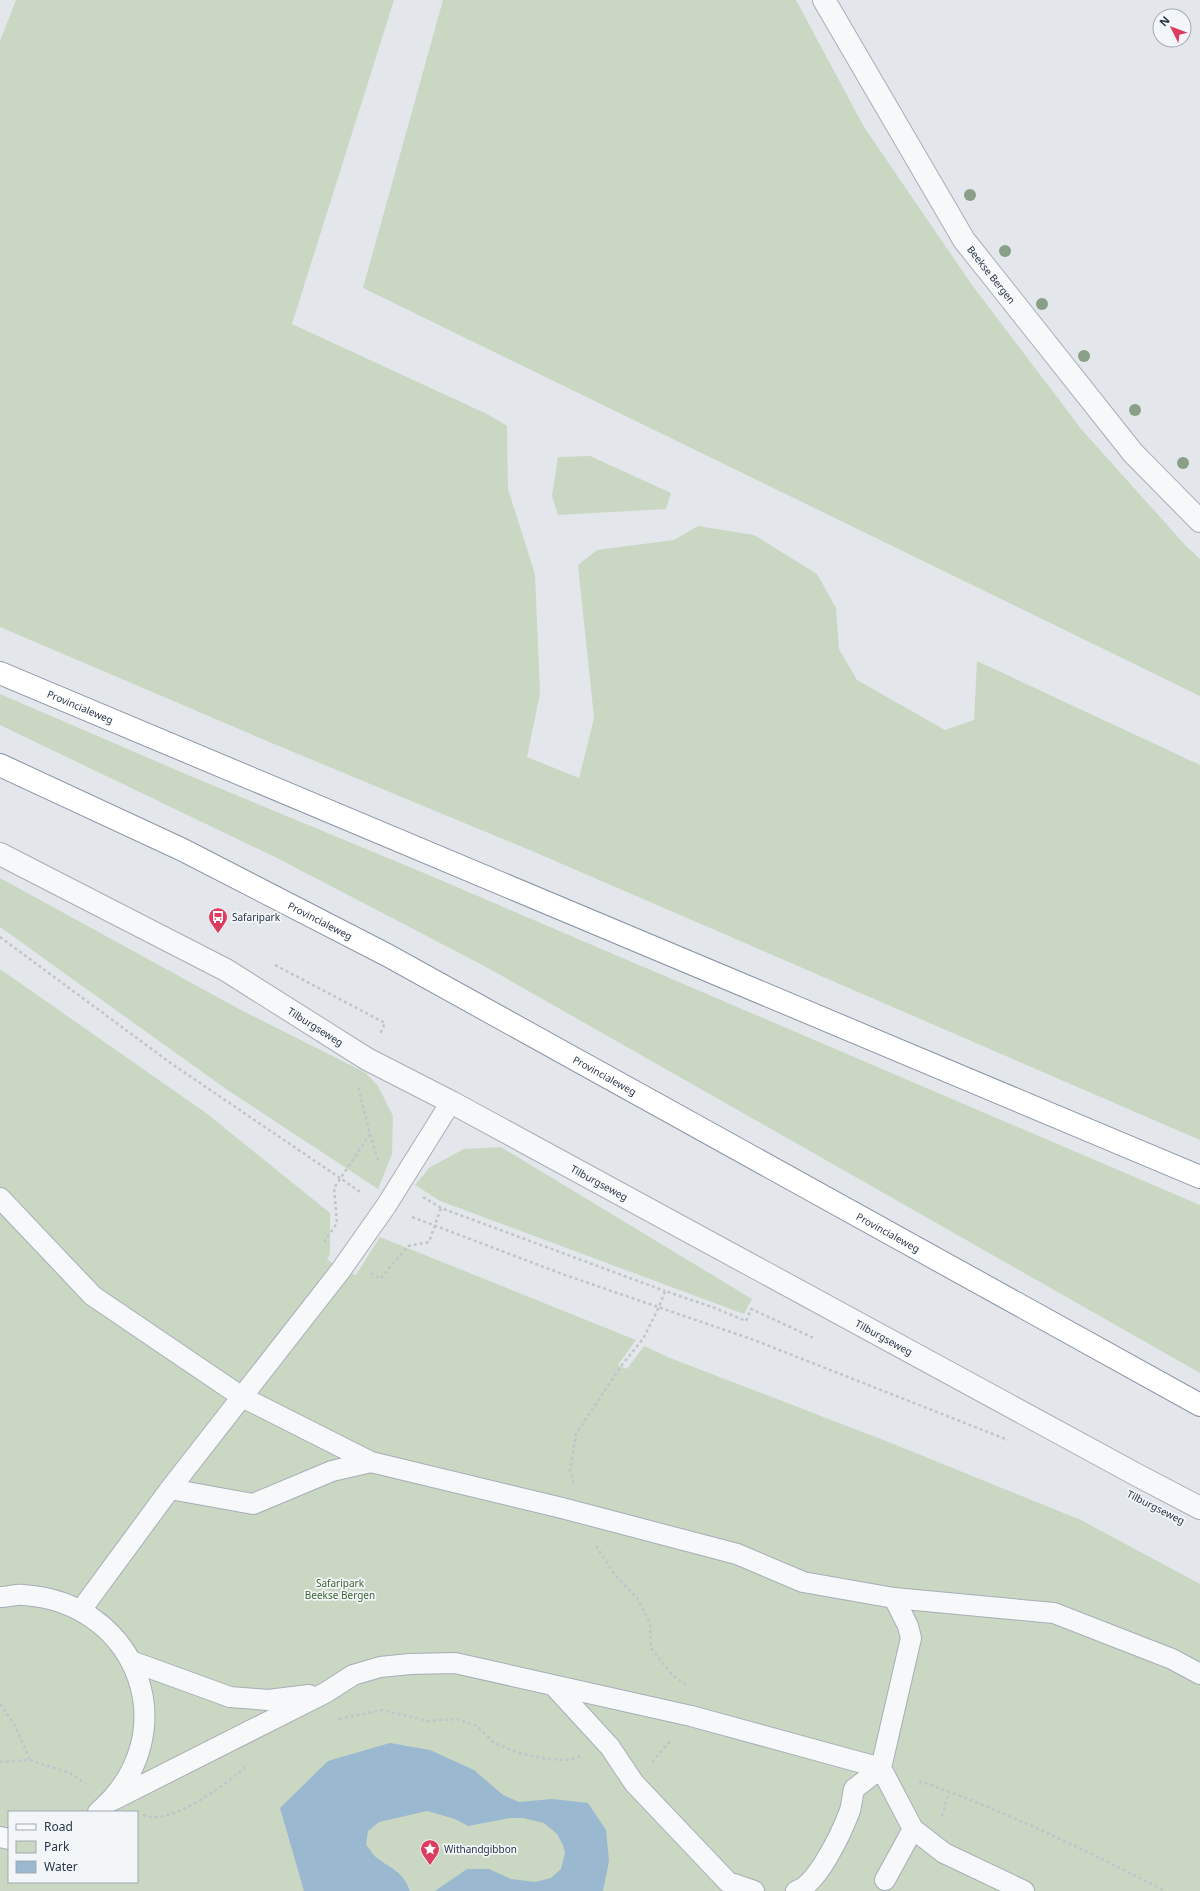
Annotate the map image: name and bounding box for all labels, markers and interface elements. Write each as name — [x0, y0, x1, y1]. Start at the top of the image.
north arrow — [1152, 8, 1192, 48]
text: N — [1156, 13, 1173, 29]
street label: Beekse Bergen — [964, 243, 1019, 306]
street label: Provincialeweg — [45, 687, 115, 727]
street label: Provincialeweg — [286, 898, 355, 943]
bus stop icon: Safaripark — [207, 906, 229, 934]
place label: Safaripark — [232, 910, 281, 924]
street label: Tilburgseweg — [285, 1004, 346, 1049]
street label: Provincialeweg — [570, 1052, 639, 1099]
street label: Tilburgseweg — [568, 1161, 630, 1204]
street label: Provincialeweg — [854, 1209, 922, 1256]
street label: Tilburgseweg — [853, 1316, 915, 1359]
street label: Tilburgseweg — [1125, 1486, 1187, 1528]
park label: Safaripark Beekse Bergen — [305, 1576, 375, 1602]
legend — [8, 1811, 138, 1883]
text: Road — [44, 1818, 73, 1835]
text: Park — [44, 1838, 70, 1855]
place icon: Withandgibbon — [419, 1838, 441, 1866]
place label: Withandgibbon — [444, 1842, 517, 1856]
text: Water — [44, 1858, 78, 1875]

